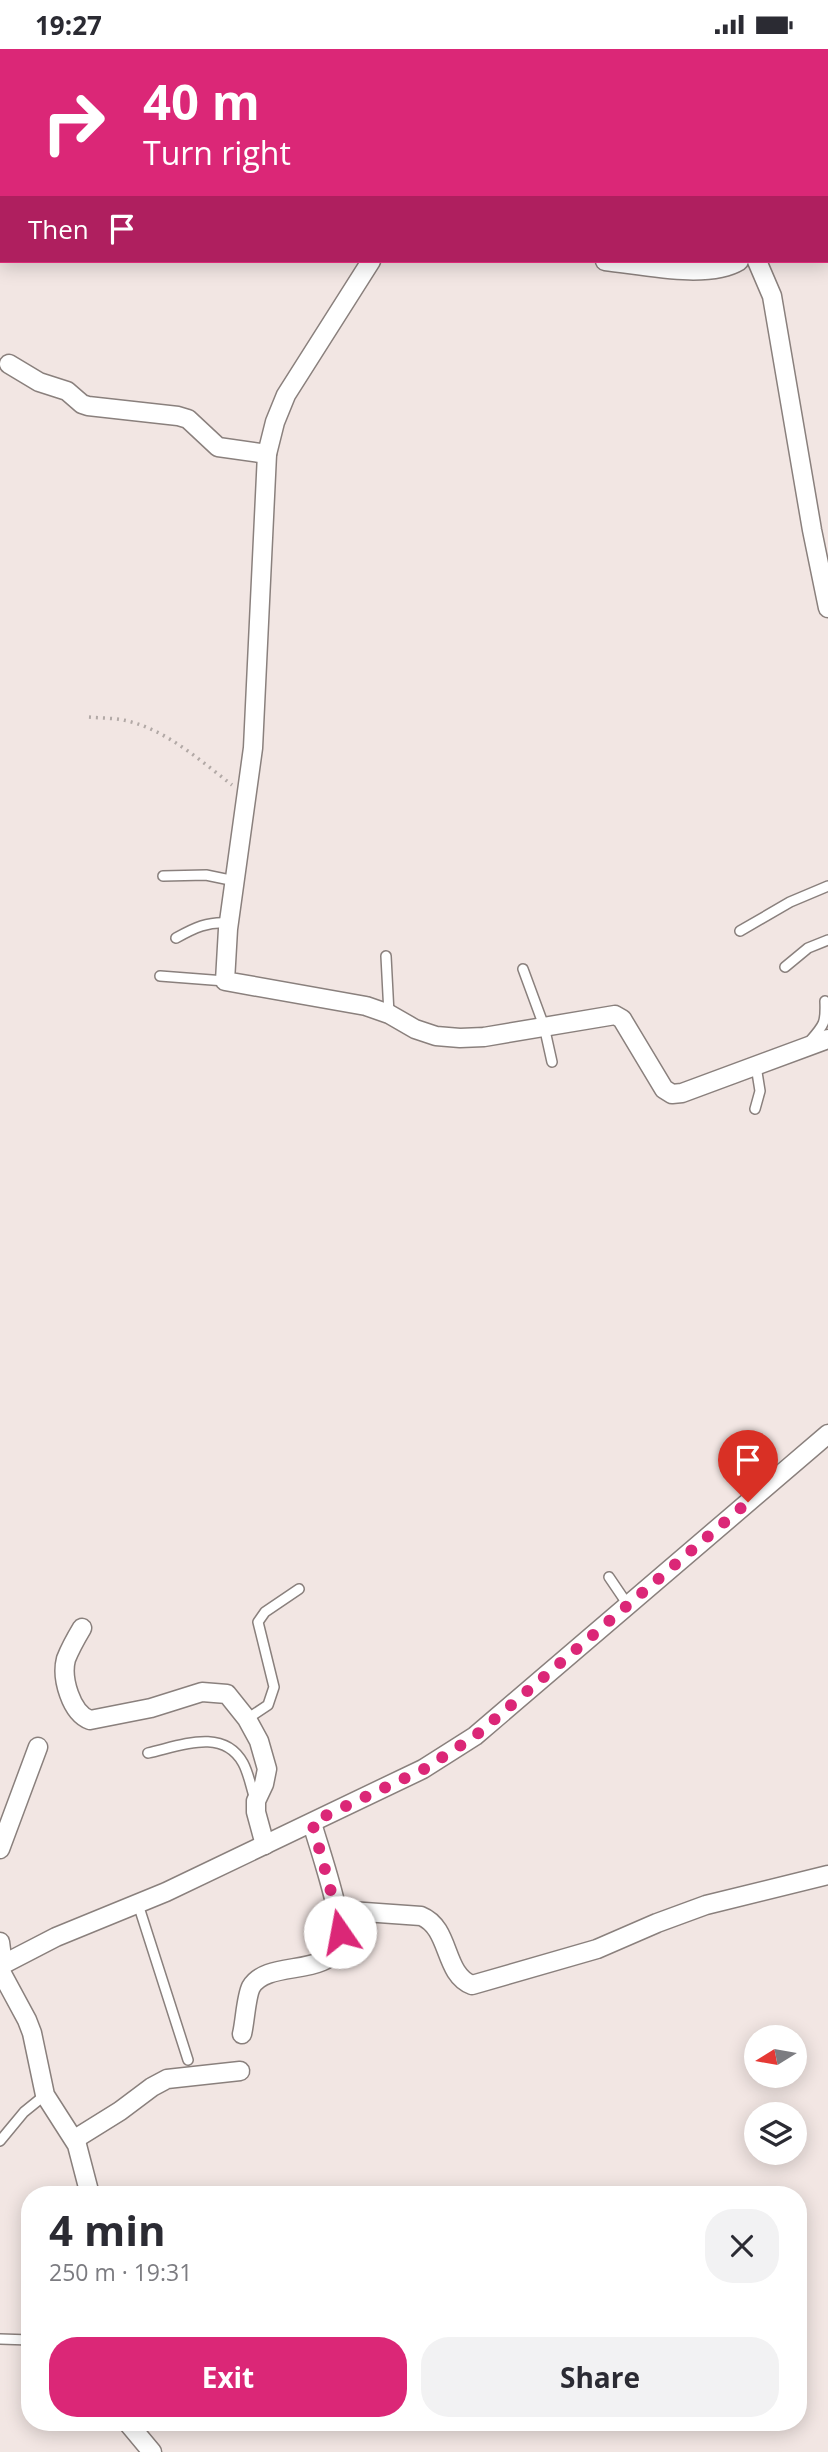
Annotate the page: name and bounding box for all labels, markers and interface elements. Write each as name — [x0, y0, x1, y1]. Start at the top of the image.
text: 19:27 — [35, 7, 102, 43]
text: 40 m — [143, 68, 260, 134]
icon: right — [28, 77, 119, 168]
text: Turn right — [143, 131, 291, 174]
icon: arrive — [103, 210, 141, 248]
text: Then — [28, 211, 89, 247]
pin — [718, 1430, 778, 1502]
icon: arrive — [729, 1441, 767, 1479]
position arrow — [303, 1895, 377, 1969]
north arrow — [744, 2025, 807, 2088]
map controls — [744, 2025, 807, 2165]
button: layers — [744, 2102, 807, 2165]
text: 4 min — [49, 2201, 166, 2258]
button: close — [705, 2209, 779, 2283]
text: 250 m · 19:31 — [49, 2256, 192, 2288]
button: Exit — [49, 2337, 407, 2417]
button: Share — [421, 2337, 779, 2417]

